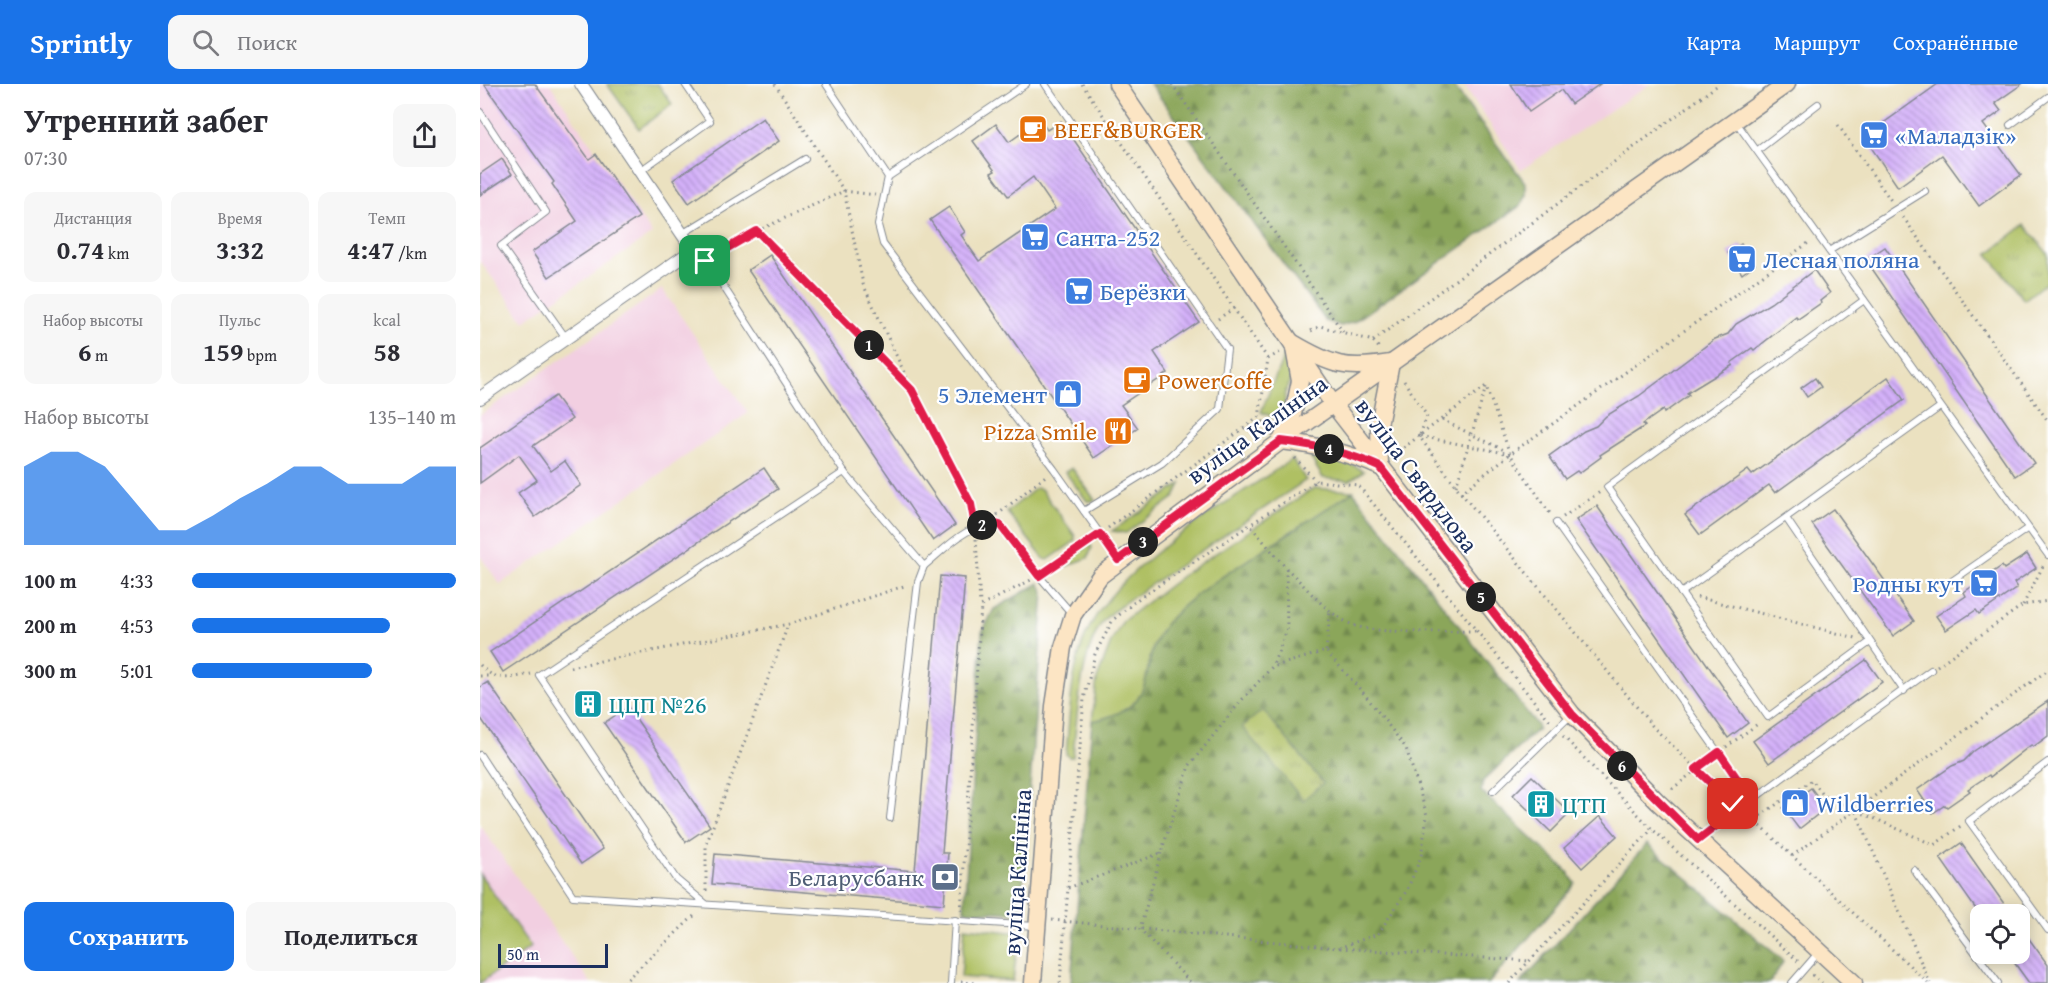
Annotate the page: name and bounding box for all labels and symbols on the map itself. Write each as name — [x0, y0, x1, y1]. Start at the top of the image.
place label: BEEF&BURGER — [1054, 112, 1203, 147]
cafe icon: BEEF&BURGER — [1017, 113, 1049, 145]
place label: «Маладзік» — [1895, 118, 2016, 153]
supermarket icon: «Маладзік» — [1858, 119, 1890, 151]
place label: Санта-252 — [1056, 220, 1160, 255]
supermarket icon: Санта-252 — [1019, 221, 1051, 253]
pin — [679, 235, 730, 286]
place label: Лесная поляна — [1763, 242, 1920, 277]
supermarket icon: Лесная поляна — [1726, 243, 1758, 275]
place label: Берёзки — [1100, 274, 1186, 309]
supermarket icon: Берёзки — [1063, 275, 1095, 307]
pin: 1 — [854, 330, 884, 360]
place label: PowerCoffe — [1158, 363, 1272, 398]
cafe icon: PowerCoffe — [1121, 364, 1153, 396]
street label: вуліца Калініна — [1179, 366, 1335, 492]
place label: 5 Элемент — [938, 377, 1047, 412]
shop icon: 5 Элемент — [1052, 378, 1084, 410]
street label: вуліца Свярдлова — [1347, 390, 1487, 560]
place label: Pizza Smile — [984, 414, 1097, 449]
restaurant icon: Pizza Smile — [1102, 415, 1134, 447]
pin: 4 — [1314, 434, 1344, 464]
pin: 2 — [967, 510, 997, 540]
pin: 3 — [1128, 527, 1158, 557]
place label: Родны кут — [1852, 566, 1963, 601]
supermarket icon: Родны кут — [1968, 567, 2000, 599]
pin: 5 — [1466, 582, 1496, 612]
place label: ЦЦП №26 — [609, 687, 706, 722]
building icon: ЦЦП №26 — [572, 688, 604, 720]
pin: 6 — [1607, 751, 1637, 781]
pin — [1707, 778, 1758, 829]
place label: Wildberries — [1816, 786, 1934, 821]
street label: вуліца Калініна — [994, 787, 1040, 956]
place label: ЦТП — [1562, 787, 1606, 822]
shop icon: Wildberries — [1779, 787, 1811, 819]
building icon: ЦТП — [1525, 788, 1557, 820]
place label: Беларусбанк — [788, 860, 924, 895]
bank icon: Беларусбанк — [929, 861, 961, 893]
scale bar — [498, 941, 608, 968]

